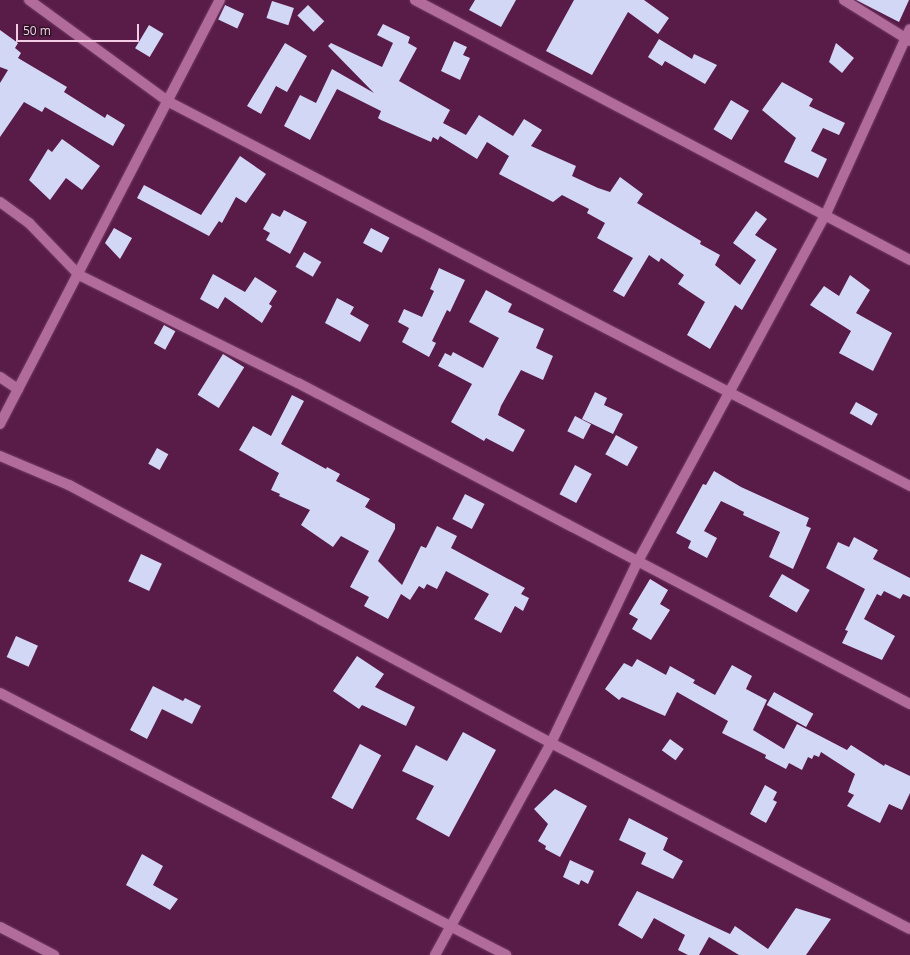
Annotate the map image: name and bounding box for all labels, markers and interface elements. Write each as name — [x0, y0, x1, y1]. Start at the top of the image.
scale bar — [18, 16, 141, 42]
text: 50 m — [23, 22, 51, 39]

